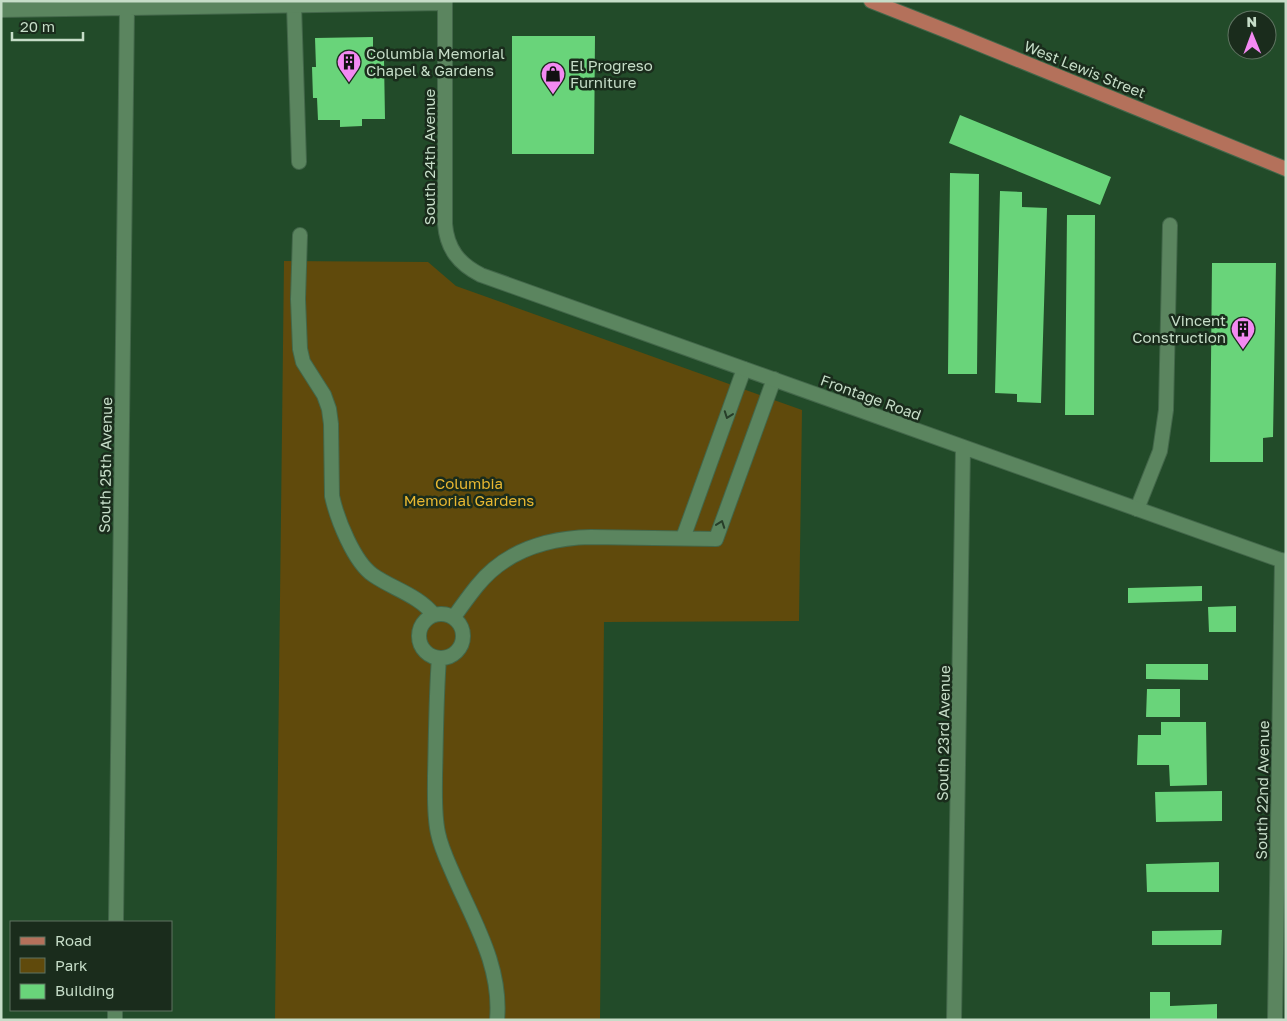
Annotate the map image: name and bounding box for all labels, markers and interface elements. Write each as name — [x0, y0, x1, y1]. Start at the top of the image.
scale bar — [12, 10, 84, 42]
north arrow — [1227, 10, 1277, 60]
text: N — [1246, 13, 1257, 30]
text: 20 m — [20, 17, 55, 35]
street label: West Lewis Street — [1022, 36, 1148, 102]
place label: Columbia Memorial Chapel & Gardens — [366, 44, 505, 79]
building icon: Columbia Memorial Chapel & Gardens — [336, 49, 362, 83]
place label: El Progreso Furniture — [570, 56, 653, 91]
shop icon: El Progreso Furniture — [540, 61, 566, 95]
street label: South 24th Avenue — [420, 88, 438, 225]
place label: Vincent Construction — [1132, 311, 1226, 346]
building icon: Vincent Construction — [1230, 316, 1256, 350]
street label: Frontage Road — [818, 370, 924, 424]
street label: South 25th Avenue — [95, 397, 115, 533]
one-way arrow — [724, 410, 734, 419]
park label: Columbia Memorial Gardens — [404, 474, 534, 509]
one-way arrow — [715, 520, 725, 529]
street label: South 23rd Avenue — [933, 665, 953, 801]
street label: South 22nd Avenue — [1252, 720, 1272, 860]
legend — [10, 921, 172, 1011]
text: Road — [55, 931, 92, 949]
text: Park — [55, 956, 88, 974]
text: Building — [55, 981, 115, 999]

